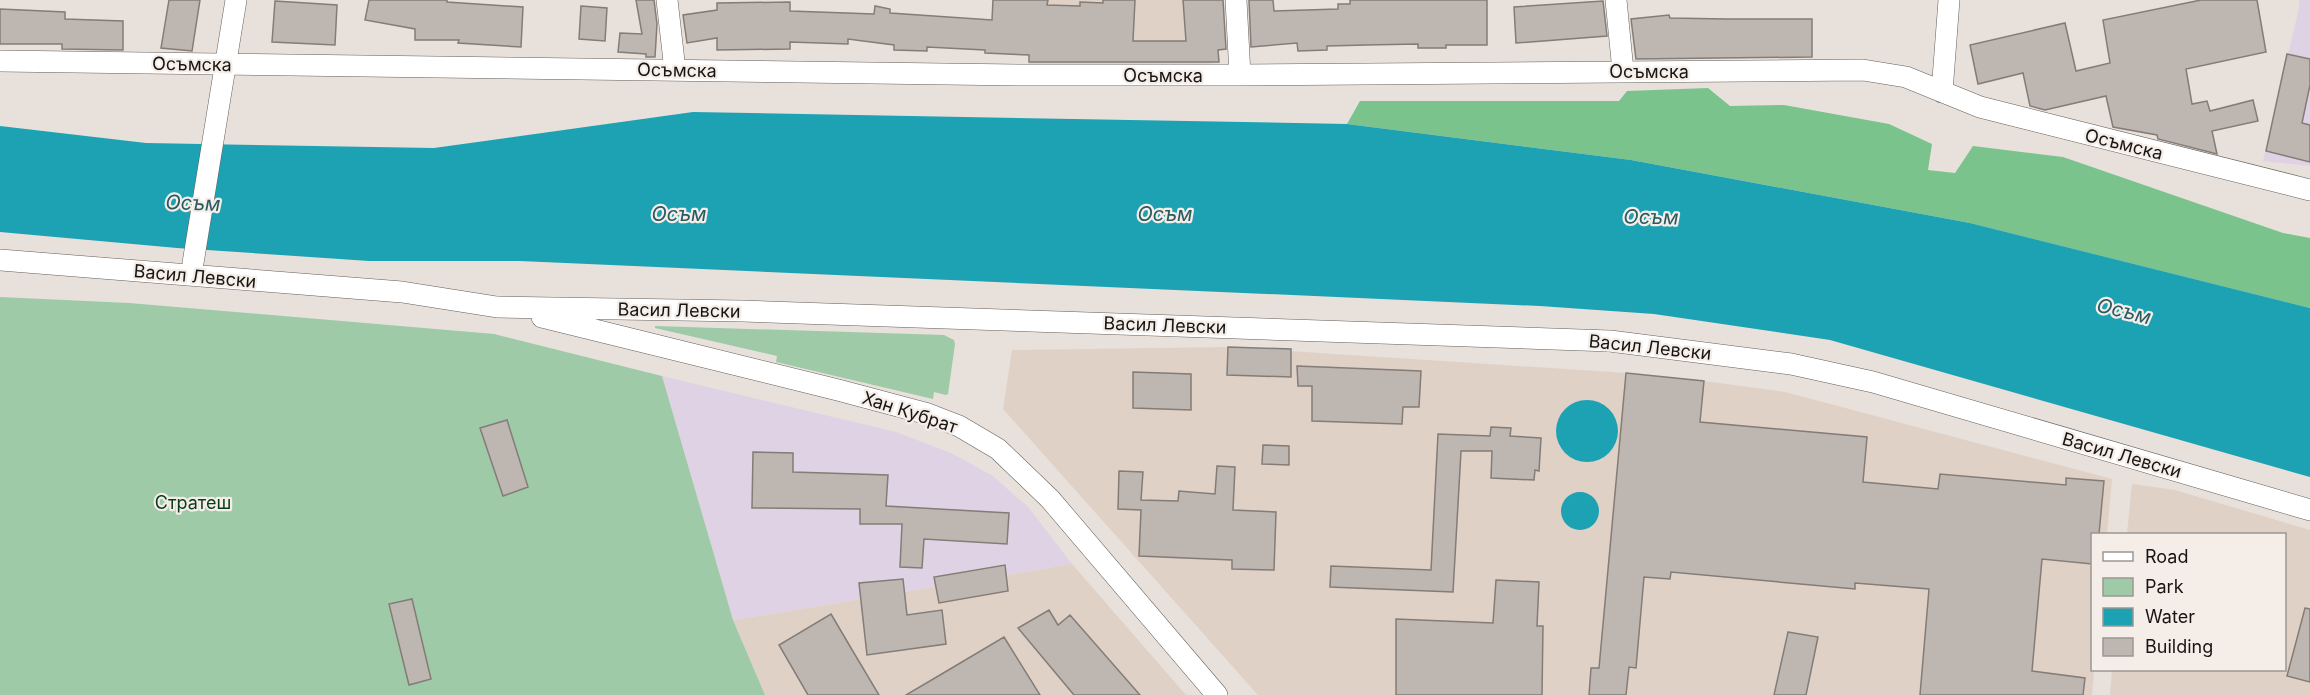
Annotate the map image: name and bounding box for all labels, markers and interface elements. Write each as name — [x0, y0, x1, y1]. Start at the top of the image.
street label: Осъмска — [152, 53, 232, 75]
street label: Осъмска — [637, 59, 717, 81]
street label: Осъмска — [1609, 61, 1689, 82]
street label: Осъмска — [1123, 65, 1203, 86]
street label: Осъмска — [2083, 124, 2165, 164]
water label: Осъм — [165, 190, 221, 216]
water label: Осъм — [651, 202, 707, 226]
water label: Осъм — [1137, 202, 1193, 226]
water label: Осъм — [1623, 205, 1679, 229]
street label: Васил Левски — [133, 260, 257, 292]
water label: Осъм — [2094, 293, 2154, 329]
street label: Васил Левски — [617, 298, 741, 322]
street label: Васил Левски — [1103, 312, 1227, 338]
street label: Васил Левски — [1588, 330, 1712, 364]
street label: Хан Кубрат — [860, 387, 961, 437]
street label: Васил Левски — [2060, 428, 2184, 482]
park label: Стратеш — [155, 492, 231, 513]
legend — [2091, 533, 2286, 671]
text: Road — [2145, 546, 2188, 567]
text: Park — [2145, 576, 2184, 597]
text: Water — [2145, 606, 2195, 627]
text: Building — [2145, 636, 2213, 657]

